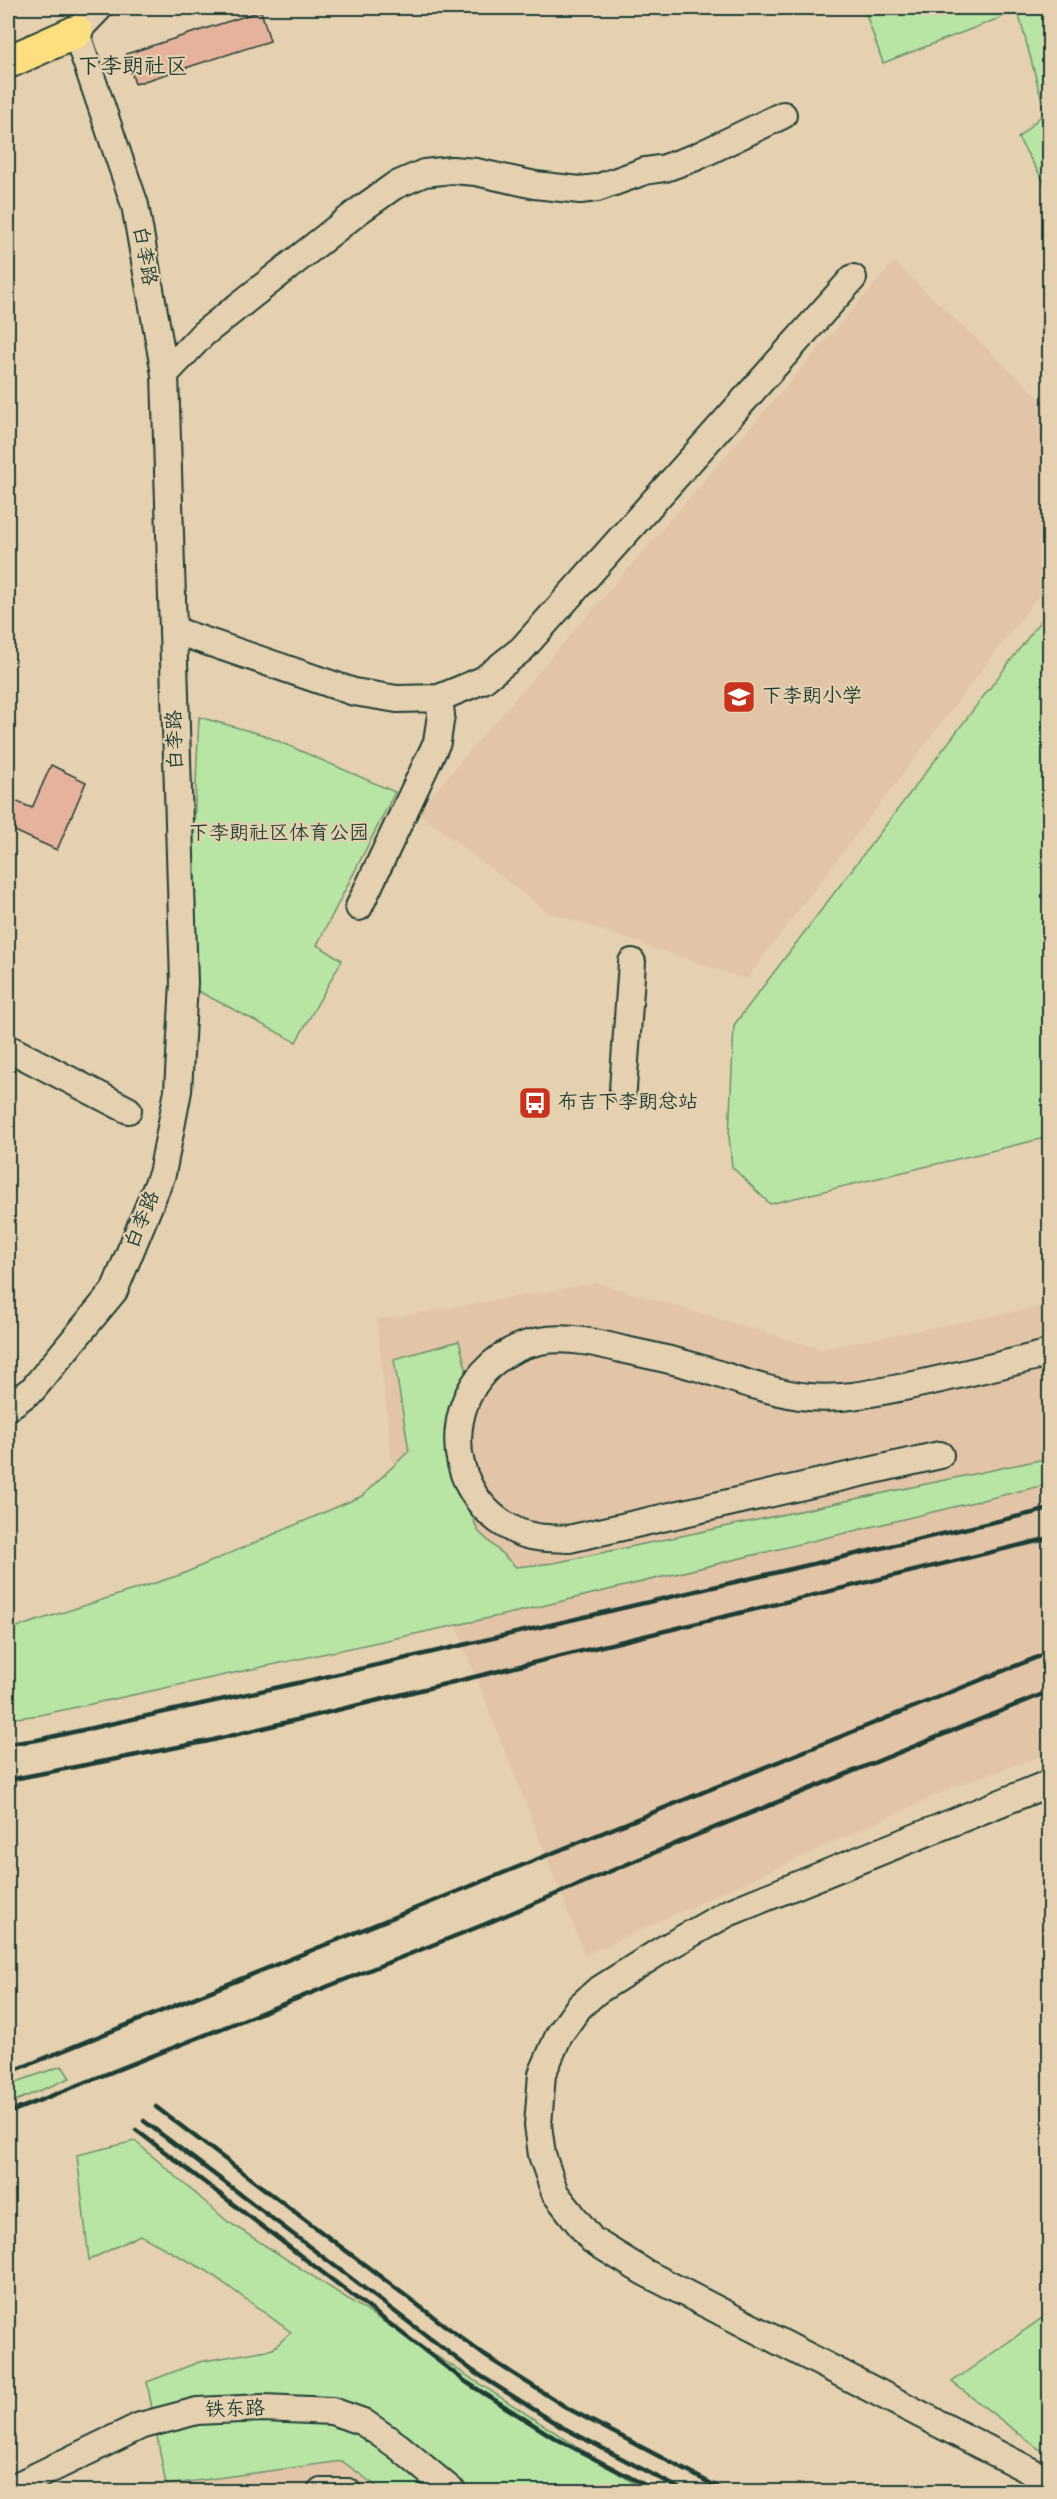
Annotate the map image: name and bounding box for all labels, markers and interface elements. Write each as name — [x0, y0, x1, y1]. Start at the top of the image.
district label: 下李朗社区 — [78, 50, 188, 85]
street label: 白李路 — [123, 224, 165, 289]
school or university icon: 下李朗小学 — [721, 679, 757, 715]
place label: 下李朗小学 — [762, 681, 862, 713]
street label: 白李路 — [159, 708, 193, 771]
park label: 下李朗社区体育公园 — [189, 818, 369, 850]
bus stop icon: 布吉下李朗总站 — [517, 1085, 553, 1121]
place label: 布吉下李朗总站 — [558, 1087, 698, 1119]
street label: 白李路 — [117, 1185, 169, 1254]
street label: 铁东路 — [204, 2393, 267, 2427]

